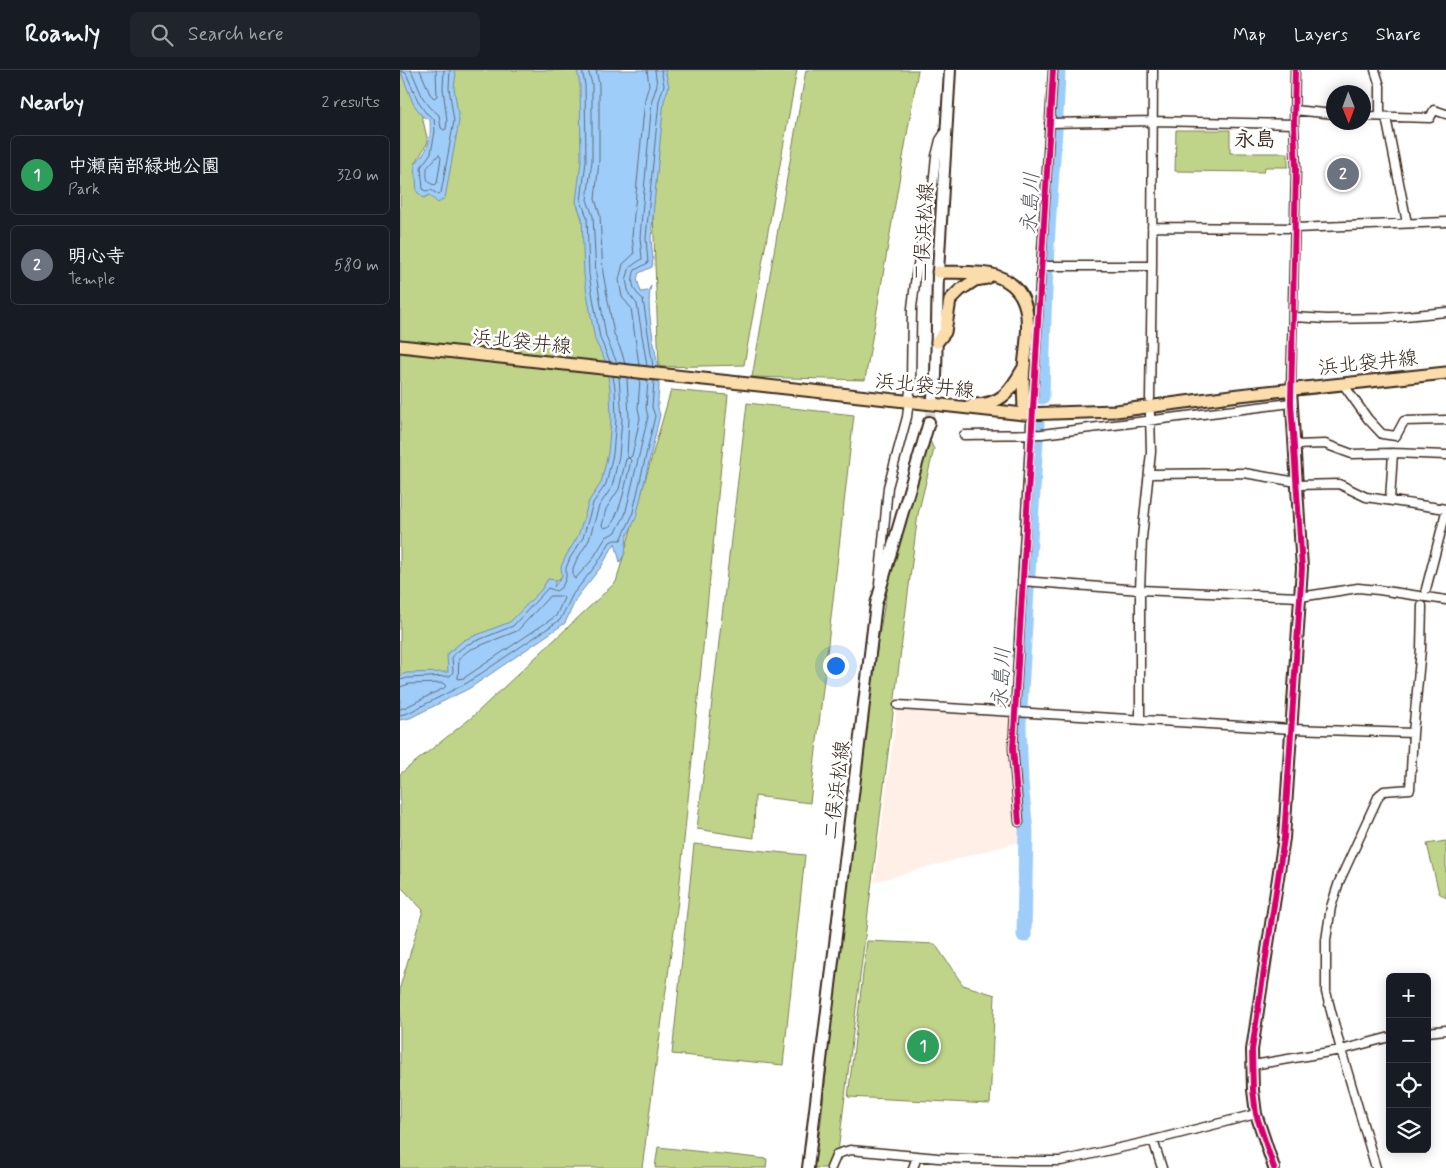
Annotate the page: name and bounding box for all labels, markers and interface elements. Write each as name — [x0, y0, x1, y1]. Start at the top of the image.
search box — [130, 12, 480, 57]
text: Roamly — [25, 19, 100, 50]
icon: search — [148, 21, 176, 49]
text: Search here — [188, 22, 284, 47]
text: Map — [1233, 23, 1266, 47]
text: Layers — [1294, 23, 1348, 47]
text: Share — [1376, 23, 1421, 47]
north arrow — [1326, 85, 1371, 130]
text: Nearby — [20, 89, 84, 117]
text: 2 results — [322, 92, 380, 113]
district label: 永島 — [1234, 126, 1276, 154]
text: 中瀬南部緑地公園 — [68, 154, 220, 179]
pin: 2 — [1327, 155, 1359, 193]
text: 1 — [33, 165, 41, 186]
text: 320 m — [337, 165, 379, 186]
water label: 永島川 — [1015, 171, 1047, 235]
text: Park — [68, 179, 100, 200]
street label: 二俣浜松線 — [908, 181, 941, 283]
text: 明心寺 — [68, 244, 125, 269]
text: 2 — [33, 255, 41, 276]
text: 580 m — [334, 255, 379, 276]
text: Temple — [68, 269, 115, 290]
street label: 浜北袋井線 — [471, 324, 573, 361]
street label: 浜北袋井線 — [1317, 345, 1419, 382]
street label: 浜北袋井線 — [874, 368, 976, 405]
water label: 永島川 — [986, 646, 1018, 710]
your location — [823, 653, 849, 679]
street label: 二俣浜松線 — [818, 739, 857, 841]
map controls — [1386, 973, 1431, 1153]
button: + — [1386, 973, 1431, 1018]
button: − — [1386, 1018, 1431, 1063]
pin: 1 — [907, 1027, 939, 1065]
button: locate — [1386, 1063, 1431, 1108]
button: layers — [1386, 1108, 1431, 1153]

